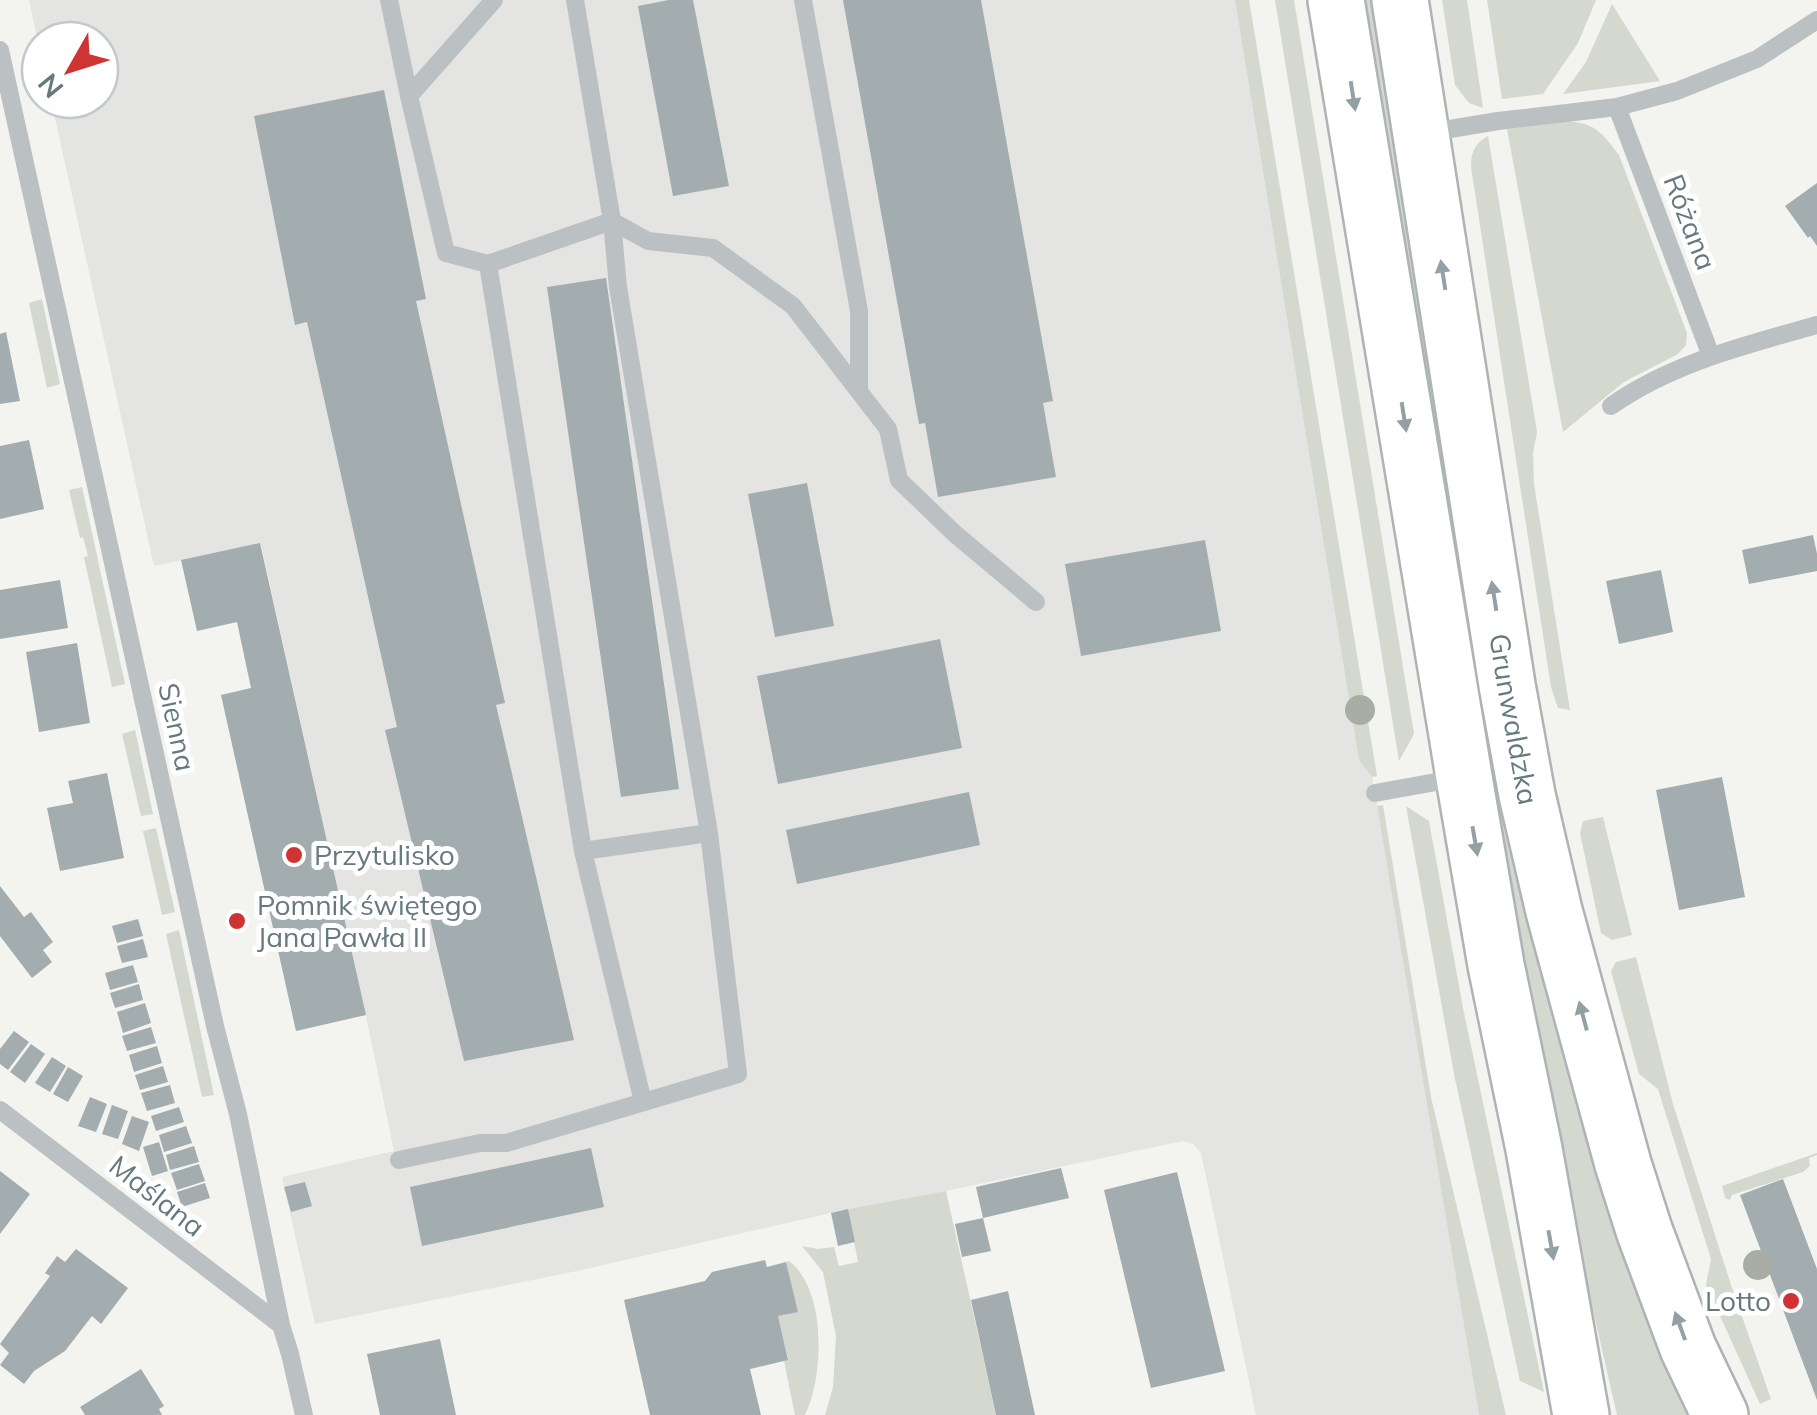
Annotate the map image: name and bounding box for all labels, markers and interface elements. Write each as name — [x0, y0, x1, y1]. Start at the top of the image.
north arrow — [20, 20, 120, 120]
text: N — [30, 67, 70, 105]
one-way arrow — [1345, 81, 1361, 112]
street label: Różana — [1656, 169, 1725, 274]
one-way arrow — [1435, 259, 1450, 290]
one-way arrow — [1397, 402, 1412, 433]
one-way arrow — [1486, 580, 1501, 611]
street label: Grunwaldzka — [1482, 631, 1547, 808]
street label: Sienna — [151, 680, 204, 774]
one-way arrow — [1468, 826, 1483, 857]
place label: Przytulisko — [314, 837, 455, 872]
marker: Przytulisko — [283, 844, 305, 866]
place label: Pomnik świętego Jana Pawła II — [257, 887, 478, 954]
marker: Pomnik świętego Jana Pawła II — [226, 910, 248, 932]
one-way arrow — [1575, 1001, 1590, 1031]
street label: Maślana — [103, 1148, 212, 1244]
one-way arrow — [1544, 1230, 1559, 1261]
place label: Lotto — [1705, 1283, 1771, 1318]
marker: Lotto — [1780, 1290, 1802, 1312]
one-way arrow — [1672, 1311, 1687, 1341]

